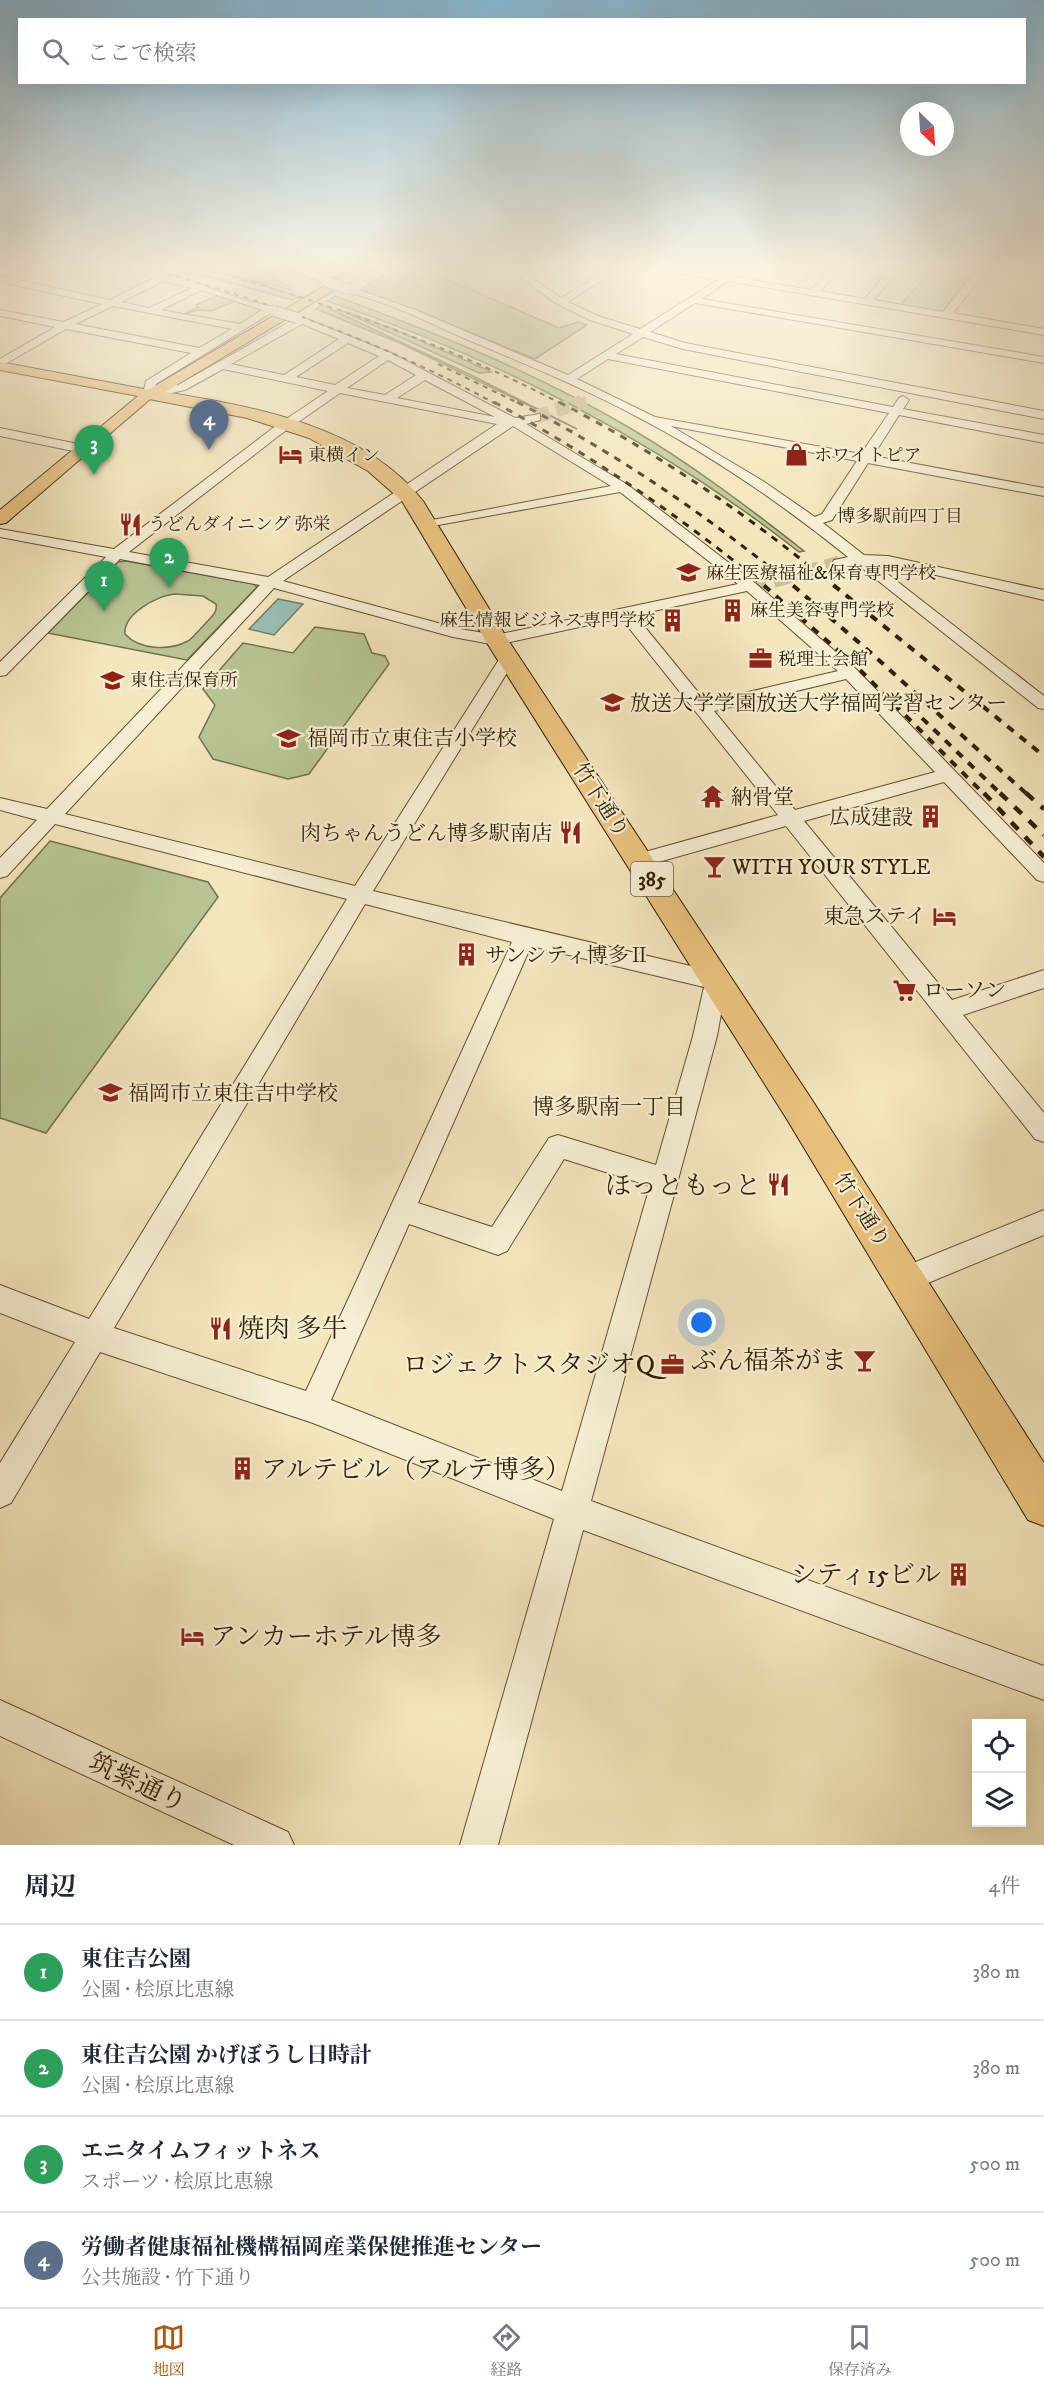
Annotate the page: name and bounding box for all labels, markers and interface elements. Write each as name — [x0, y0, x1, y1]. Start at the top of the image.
search box — [18, 18, 1026, 84]
icon: search — [39, 35, 72, 68]
text: ここで検索 — [87, 40, 197, 67]
north arrow — [900, 102, 954, 156]
pin: 4 — [190, 400, 228, 450]
pin: 3 — [74, 426, 113, 475]
hotel icon: 東横イン — [277, 442, 303, 468]
shop icon: ホワイトピア — [783, 442, 809, 468]
place label: 東横イン — [308, 445, 380, 467]
place label: ホワイトピア — [814, 445, 921, 467]
district label: 博多駅前四丁目 — [837, 506, 963, 528]
restaurant icon: うどんダイニング 弥栄 — [117, 511, 143, 537]
place label: うどんダイニング 弥栄 — [148, 514, 330, 536]
pin: 2 — [150, 538, 188, 588]
school or university icon: 麻生医療福祉&保育専門学校 — [675, 560, 701, 586]
pin: 1 — [84, 562, 124, 611]
place label: 麻生医療福祉&保育専門学校 — [706, 563, 936, 585]
building icon: 麻生美容専門学校 — [719, 597, 745, 623]
place label: 麻生美容専門学校 — [750, 600, 894, 622]
building icon: 麻生情報ビジネス専門学校 — [660, 607, 686, 633]
place label: 麻生情報ビジネス専門学校 — [440, 610, 655, 632]
office icon: 税理士会館 — [747, 646, 773, 672]
place label: 税理士会館 — [778, 649, 868, 671]
school or university icon: 東住吉保育所 — [99, 667, 125, 693]
place label: 東住吉保育所 — [130, 670, 238, 692]
school or university icon: 放送大学学園放送大学福岡学習センター — [599, 690, 625, 716]
place label: 放送大学学園放送大学福岡学習センター — [630, 691, 1007, 717]
school or university icon: 福岡市立東住吉小学校 — [276, 725, 302, 751]
place label: 福岡市立東住吉小学校 — [307, 726, 517, 752]
street label: 竹下通り — [566, 758, 634, 843]
temple icon: 納骨堂 — [700, 784, 726, 810]
place label: 納骨堂 — [731, 785, 794, 811]
building icon: 広成建設 — [918, 804, 944, 830]
place label: 広成建設 — [829, 805, 913, 831]
restaurant icon: 肉ちゃんうどん博多駅南店 — [557, 820, 583, 846]
place label: 肉ちゃんうどん博多駅南店 — [300, 821, 552, 847]
bar icon: WITH YOUR STYLE — [701, 854, 727, 880]
place label: WITH YOUR STYLE — [731, 855, 931, 881]
road number: 385 — [631, 862, 673, 896]
hotel icon: 東急ステイ — [931, 903, 957, 929]
place label: 東急ステイ — [823, 904, 926, 930]
building icon: サンシティ博多Ⅱ — [454, 942, 480, 968]
place label: サンシティ博多Ⅱ — [485, 943, 650, 969]
supermarket icon: ローソン — [892, 977, 918, 1003]
place label: ローソン — [923, 978, 1006, 1004]
school or university icon: 福岡市立東住吉中学校 — [97, 1080, 123, 1106]
place label: 福岡市立東住吉中学校 — [128, 1081, 338, 1107]
district label: 博多駅南一丁目 — [532, 1094, 686, 1121]
street label: 竹下通り — [827, 1168, 895, 1253]
place label: ほっともっと — [605, 1170, 761, 1203]
restaurant icon: ほっともっと — [766, 1172, 792, 1198]
your location — [687, 1308, 716, 1337]
place label: 焼肉 多牛 — [238, 1313, 348, 1346]
restaurant icon: 焼肉 多牛 — [207, 1315, 233, 1341]
place label: ぶん福茶がま — [691, 1345, 847, 1378]
bar icon: ぶん福茶がま — [852, 1347, 878, 1373]
place label: ロジェクトスタジオQ — [402, 1349, 667, 1382]
office icon: ロジェクトスタジオQ — [660, 1351, 686, 1377]
place label: アルテビル（アルテ博多） — [261, 1454, 571, 1487]
building icon: アルテビル（アルテ博多） — [230, 1456, 256, 1482]
place label: シティ15ビル — [791, 1559, 941, 1592]
building icon: シティ15ビル — [946, 1561, 972, 1587]
place label: アンカーホテル博多 — [210, 1621, 442, 1654]
hotel icon: アンカーホテル博多 — [179, 1623, 205, 1649]
map controls — [972, 1719, 1026, 1827]
button: locate — [972, 1719, 1026, 1773]
street label: 筑紫通り — [83, 1746, 191, 1820]
button: layers — [972, 1773, 1026, 1827]
text: 周辺 — [24, 1871, 76, 1904]
text: 4件 — [988, 1874, 1020, 1899]
text: 東住吉公園 — [81, 1946, 191, 1973]
text: 1 — [40, 1960, 47, 1985]
text: 380 m — [972, 1960, 1020, 1985]
text: 公園 · 桧原比恵線 — [81, 1978, 234, 2003]
text: 東住吉公園 かげぼうし日時計 — [81, 2042, 372, 2069]
text: 2 — [39, 2056, 48, 2081]
text: 380 m — [972, 2056, 1020, 2081]
text: 公園 · 桧原比恵線 — [81, 2074, 234, 2099]
text: エニタイムフィットネス — [81, 2138, 321, 2165]
text: 3 — [40, 2152, 47, 2177]
text: 500 m — [969, 2152, 1020, 2177]
text: スポーツ · 桧原比恵線 — [81, 2170, 274, 2195]
text: 労働者健康福祉機構福岡産業保健推進センター — [81, 2234, 542, 2261]
text: 4 — [38, 2248, 49, 2273]
text: 500 m — [969, 2248, 1020, 2273]
text: 公共施設 · 竹下通り — [81, 2266, 254, 2291]
tab: 地図 — [152, 2321, 185, 2380]
tab: 経路 — [490, 2321, 523, 2380]
tab: 保存済み — [828, 2321, 892, 2380]

